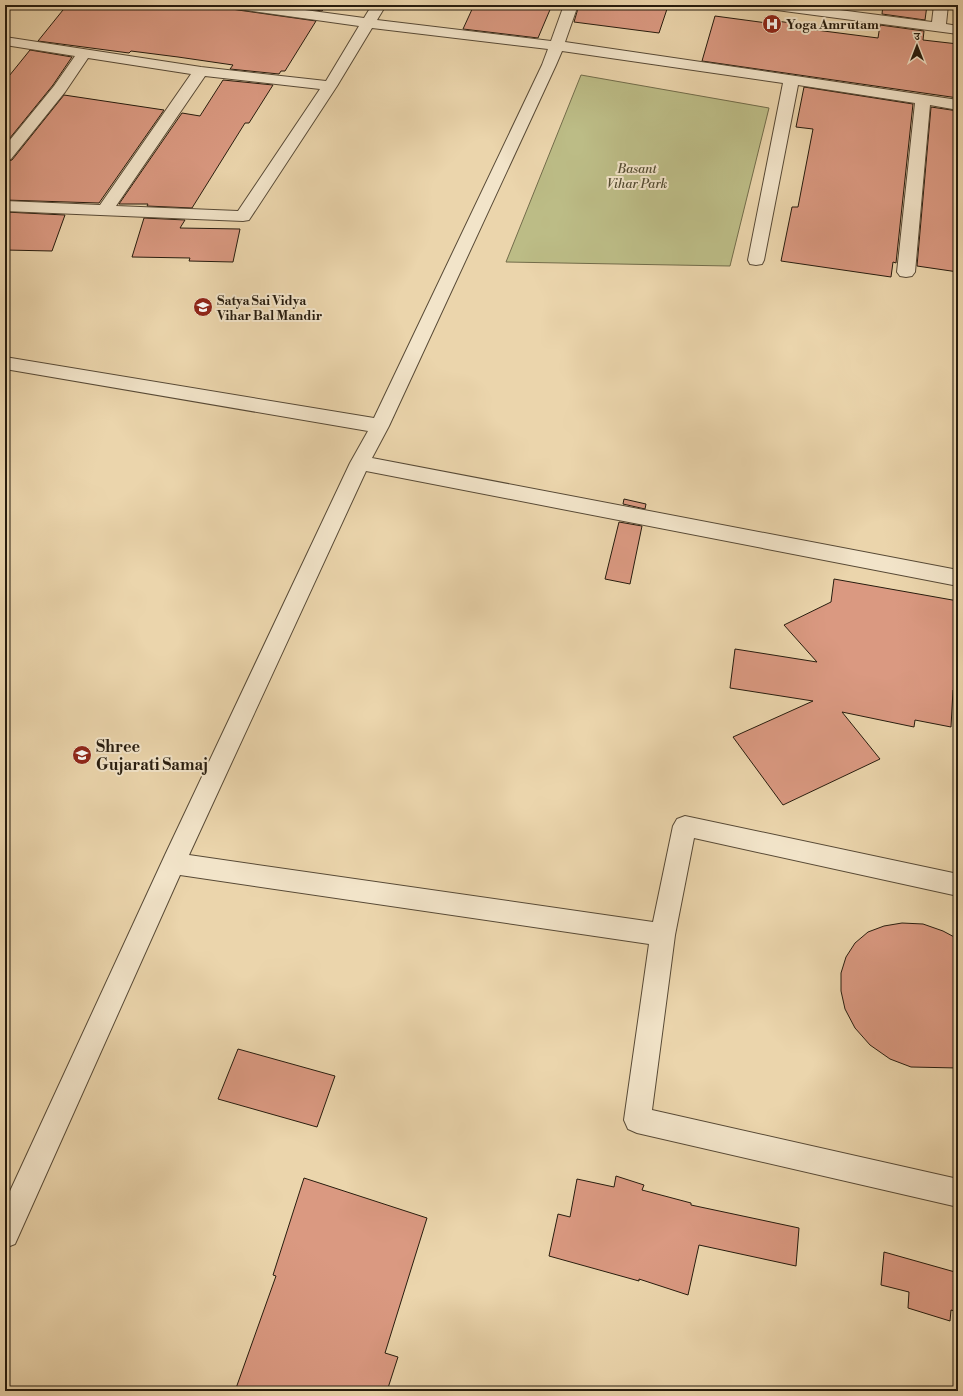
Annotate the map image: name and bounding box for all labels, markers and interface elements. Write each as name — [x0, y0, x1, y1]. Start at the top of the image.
hospital icon: Yoga Amrutam — [761, 13, 783, 35]
place label: Yoga Amrutam — [786, 17, 879, 33]
north arrow — [897, 26, 937, 66]
text: उ — [913, 30, 921, 44]
park label: Basant Vihar Park — [607, 161, 667, 192]
place label: Satya Sai Vidya Vihar Bal Mandir — [216, 293, 323, 324]
school or university icon: Satya Sai Vidya Vihar Bal Mandir — [192, 296, 214, 318]
place label: Shree Gujarati Samaj — [96, 737, 208, 775]
school or university icon: Shree Gujarati Samaj — [71, 744, 93, 766]

